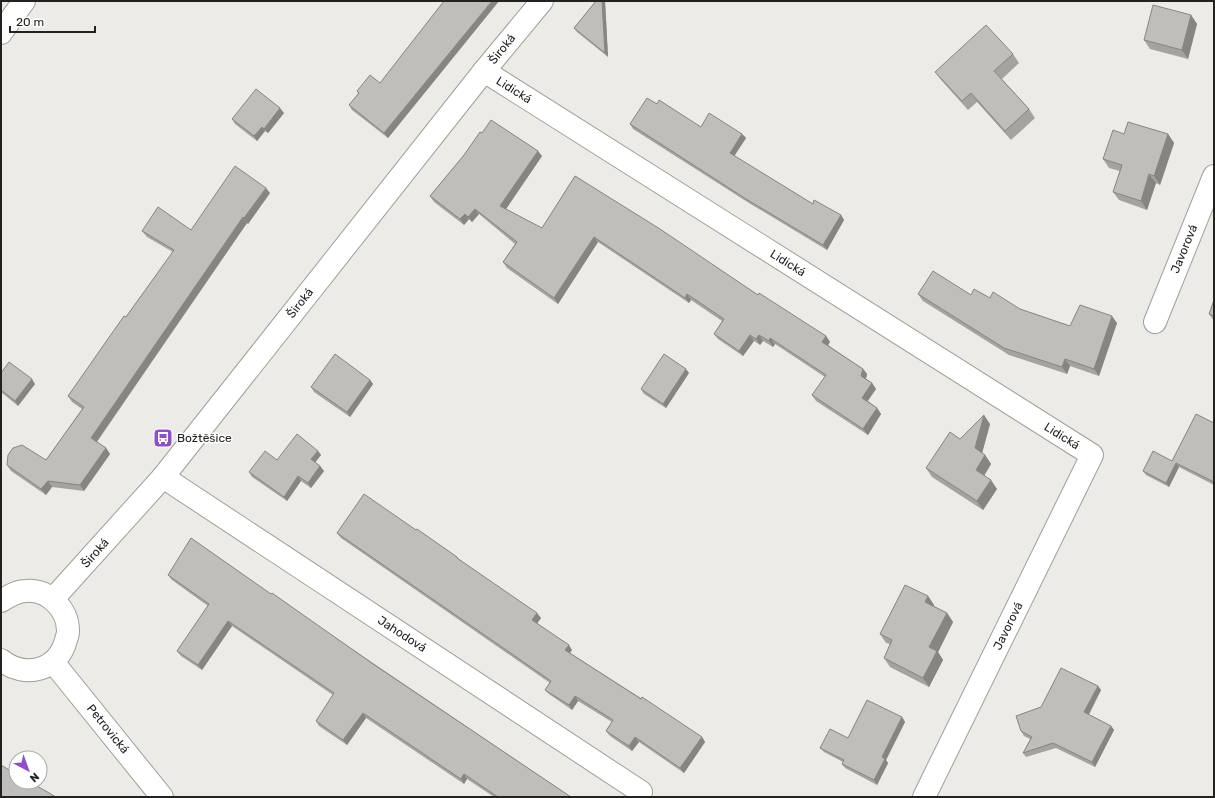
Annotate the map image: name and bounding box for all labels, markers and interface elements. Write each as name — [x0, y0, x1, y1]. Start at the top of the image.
scale bar — [10, 8, 95, 34]
text: 20 m — [16, 15, 44, 29]
street label: Široká — [486, 31, 518, 67]
street label: Lidická — [494, 74, 534, 106]
street label: Javorová — [1168, 222, 1200, 276]
street label: Lidická — [768, 247, 808, 279]
street label: Široká — [284, 285, 316, 321]
street label: Lidická — [1042, 420, 1082, 452]
bus stop icon: Božtěšice — [152, 427, 174, 449]
place label: Božtěšice — [177, 431, 232, 445]
street label: Široká — [78, 536, 112, 570]
street label: Javorová — [990, 600, 1026, 652]
street label: Jahodová — [375, 613, 429, 655]
street label: Petrovická — [84, 702, 132, 756]
north arrow — [8, 750, 48, 790]
text: N — [27, 770, 41, 785]

